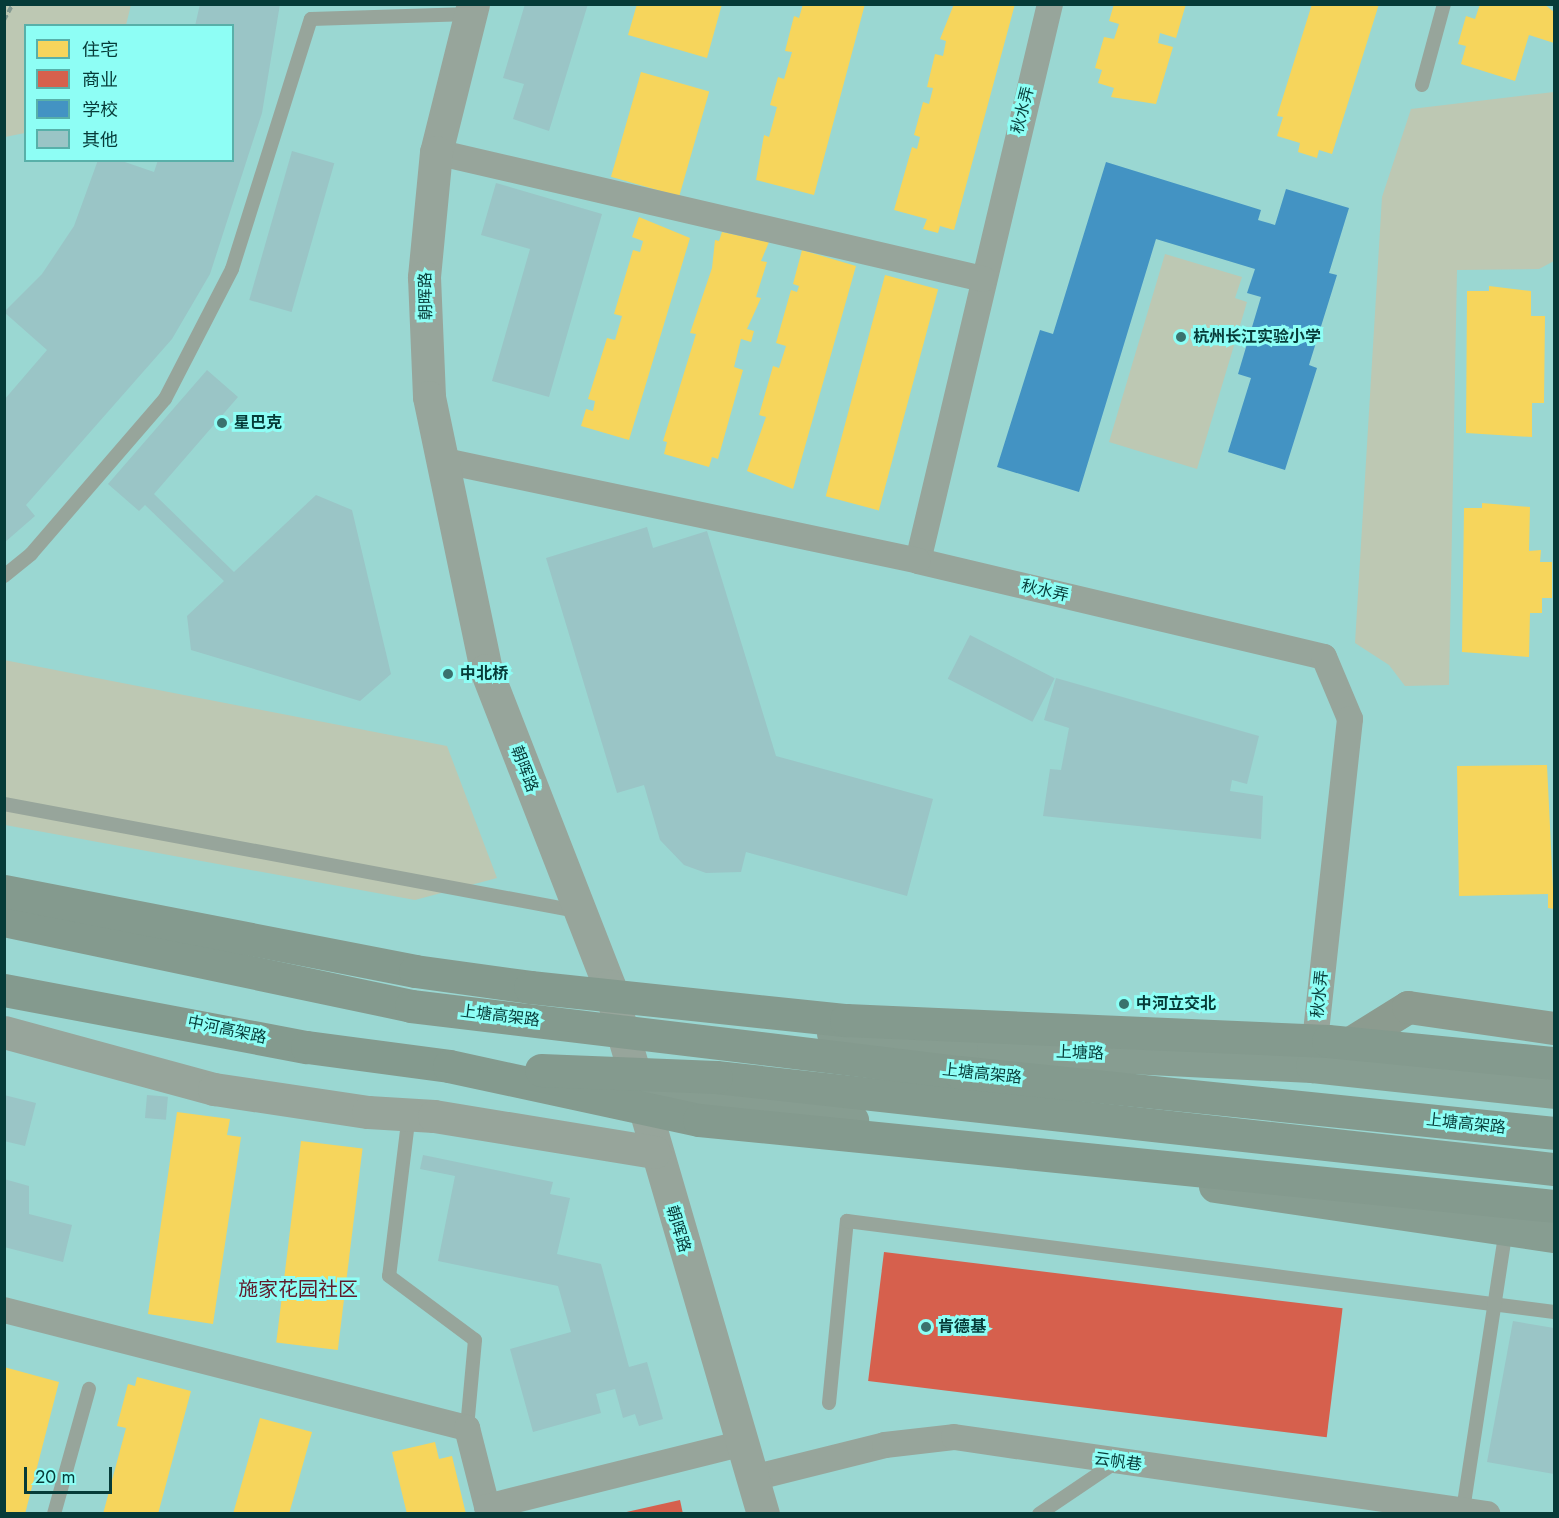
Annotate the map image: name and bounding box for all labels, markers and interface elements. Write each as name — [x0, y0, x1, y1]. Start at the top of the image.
legend — [24, 24, 234, 162]
text: 住宅 — [82, 37, 118, 63]
text: 商业 — [82, 67, 118, 93]
street label: 秋水弄 — [1008, 84, 1038, 136]
text: 学校 — [82, 97, 118, 123]
text: 其他 — [82, 127, 118, 153]
street label: 朝晖路 — [416, 272, 436, 320]
place label: 杭州长江实验小学 — [1193, 327, 1321, 347]
marker: 杭州长江实验小学 — [1174, 330, 1188, 344]
place label: 星巴克 — [234, 413, 282, 433]
marker: 星巴克 — [215, 416, 229, 430]
street label: 秋水弄 — [1019, 576, 1071, 606]
place label: 中北桥 — [460, 664, 508, 684]
marker: 中北桥 — [441, 667, 455, 681]
street label: 朝晖路 — [506, 743, 542, 795]
street label: 秋水弄 — [1308, 969, 1332, 1019]
place label: 中河立交北 — [1136, 994, 1216, 1014]
marker: 中河立交北 — [1117, 997, 1131, 1011]
street label: 上塘高架路 — [459, 1002, 541, 1030]
street label: 中河高架路 — [186, 1012, 268, 1048]
street label: 上塘路 — [1056, 1043, 1104, 1063]
street label: 上塘高架路 — [941, 1060, 1023, 1088]
street label: 上塘高架路 — [1425, 1110, 1507, 1138]
street label: 朝晖路 — [662, 1203, 694, 1255]
district label: 施家花园社区 — [238, 1277, 358, 1301]
place label: 肯德基 — [938, 1317, 986, 1337]
marker: 肯德基 — [919, 1320, 933, 1334]
street label: 云帆巷 — [1093, 1449, 1143, 1475]
scale bar — [27, 1455, 116, 1493]
text: 20 m — [35, 1464, 75, 1490]

